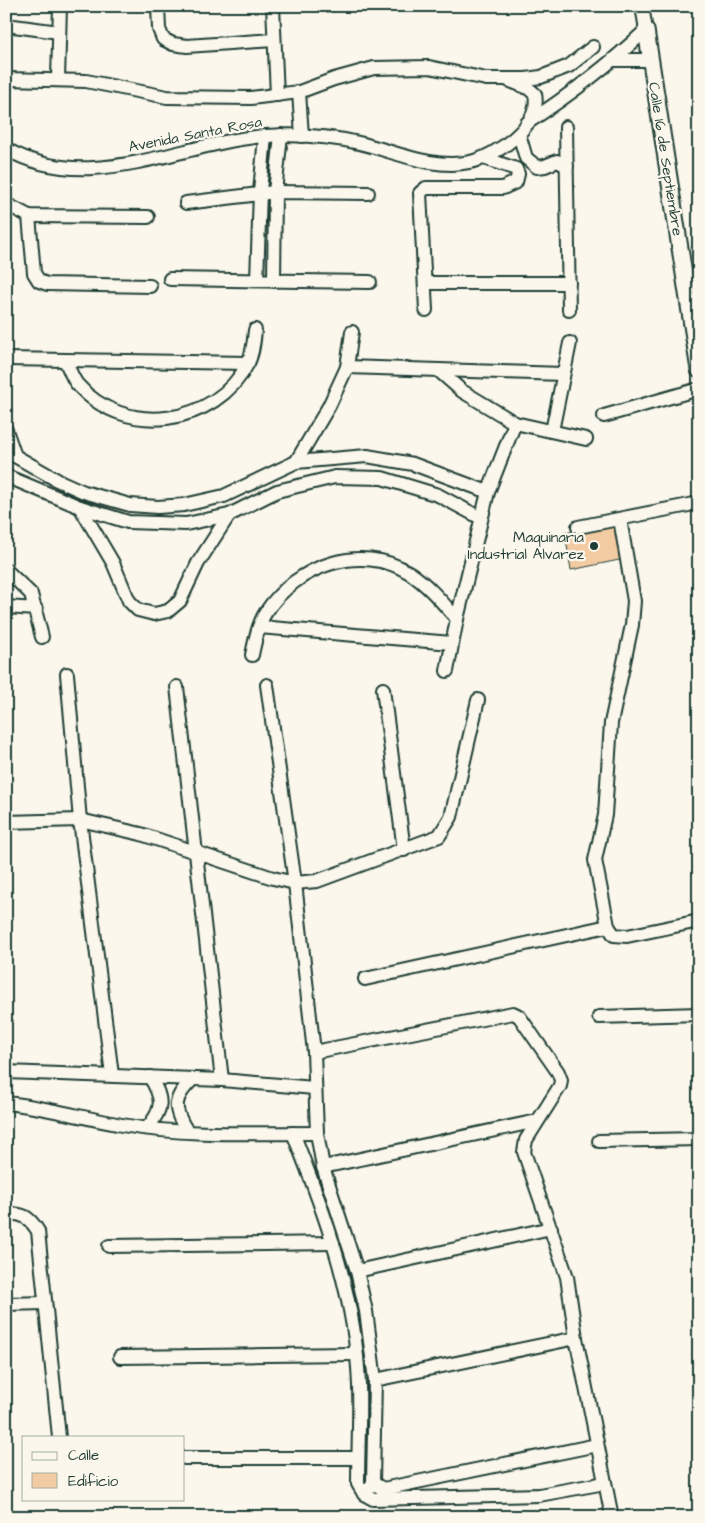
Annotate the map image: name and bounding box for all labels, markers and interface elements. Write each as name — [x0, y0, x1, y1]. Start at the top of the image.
street label: Calle 16 de Septiembre — [643, 81, 688, 237]
street label: Avenida Santa Rosa — [127, 111, 264, 158]
place label: Maquinaria Industrial Alvarez — [468, 527, 585, 565]
marker: Maquinaria Industrial Alvarez — [588, 540, 600, 552]
legend — [22, 1436, 185, 1500]
text: Calle — [68, 1445, 99, 1466]
text: Edificio — [68, 1471, 119, 1492]

